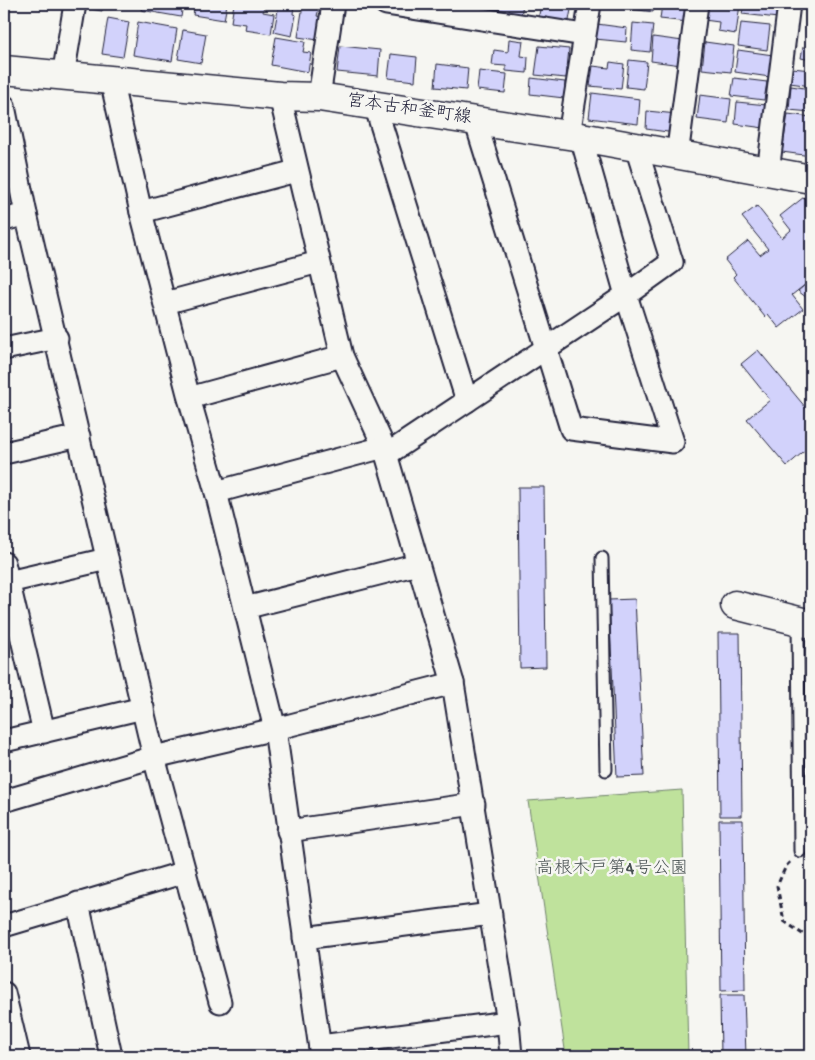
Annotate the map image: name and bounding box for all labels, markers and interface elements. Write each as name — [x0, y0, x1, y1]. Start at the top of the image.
street label: 宮本古和釜町線 — [345, 90, 473, 129]
park label: 高根木戸第4号公園 — [536, 858, 688, 880]

